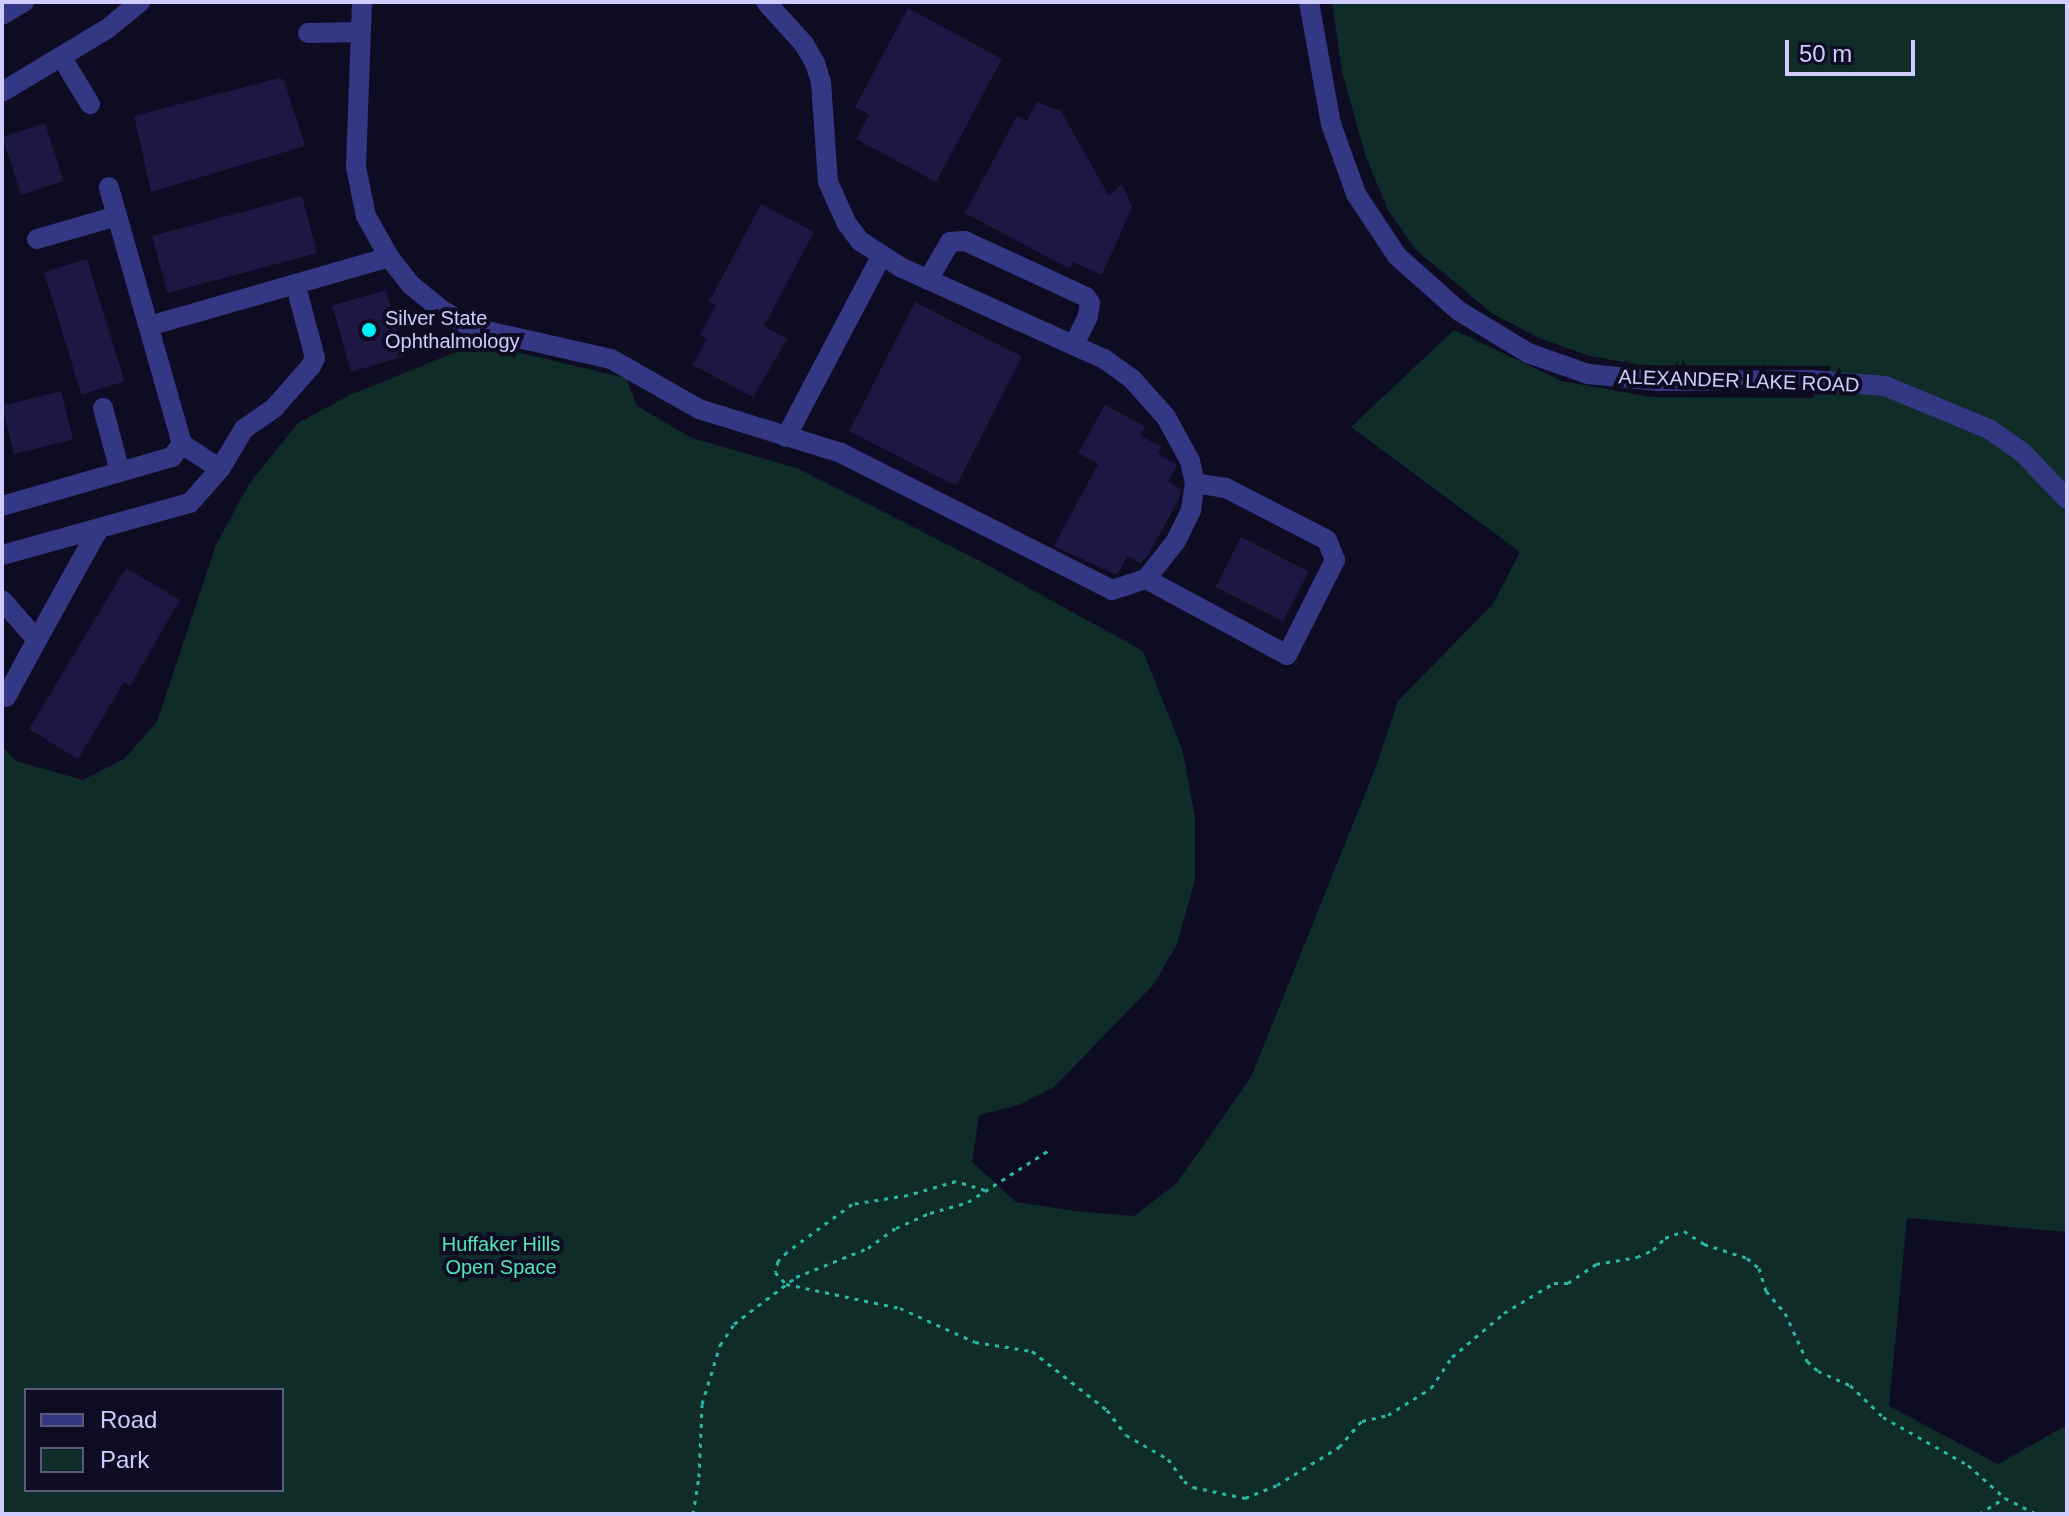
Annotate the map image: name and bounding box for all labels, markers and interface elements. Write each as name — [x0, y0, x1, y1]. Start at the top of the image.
scale bar — [1789, 24, 1919, 74]
text: 50 m — [1799, 40, 1852, 67]
place label: Silver State Ophthalmology — [385, 306, 520, 353]
marker: Silver State Ophthalmology — [360, 321, 378, 339]
street label: ALEXANDER LAKE ROAD — [1618, 365, 1860, 397]
park label: Huffaker Hills Open Space — [442, 1233, 560, 1280]
legend — [24, 1388, 284, 1492]
text: Road — [100, 1406, 157, 1433]
text: Park — [100, 1446, 149, 1473]

